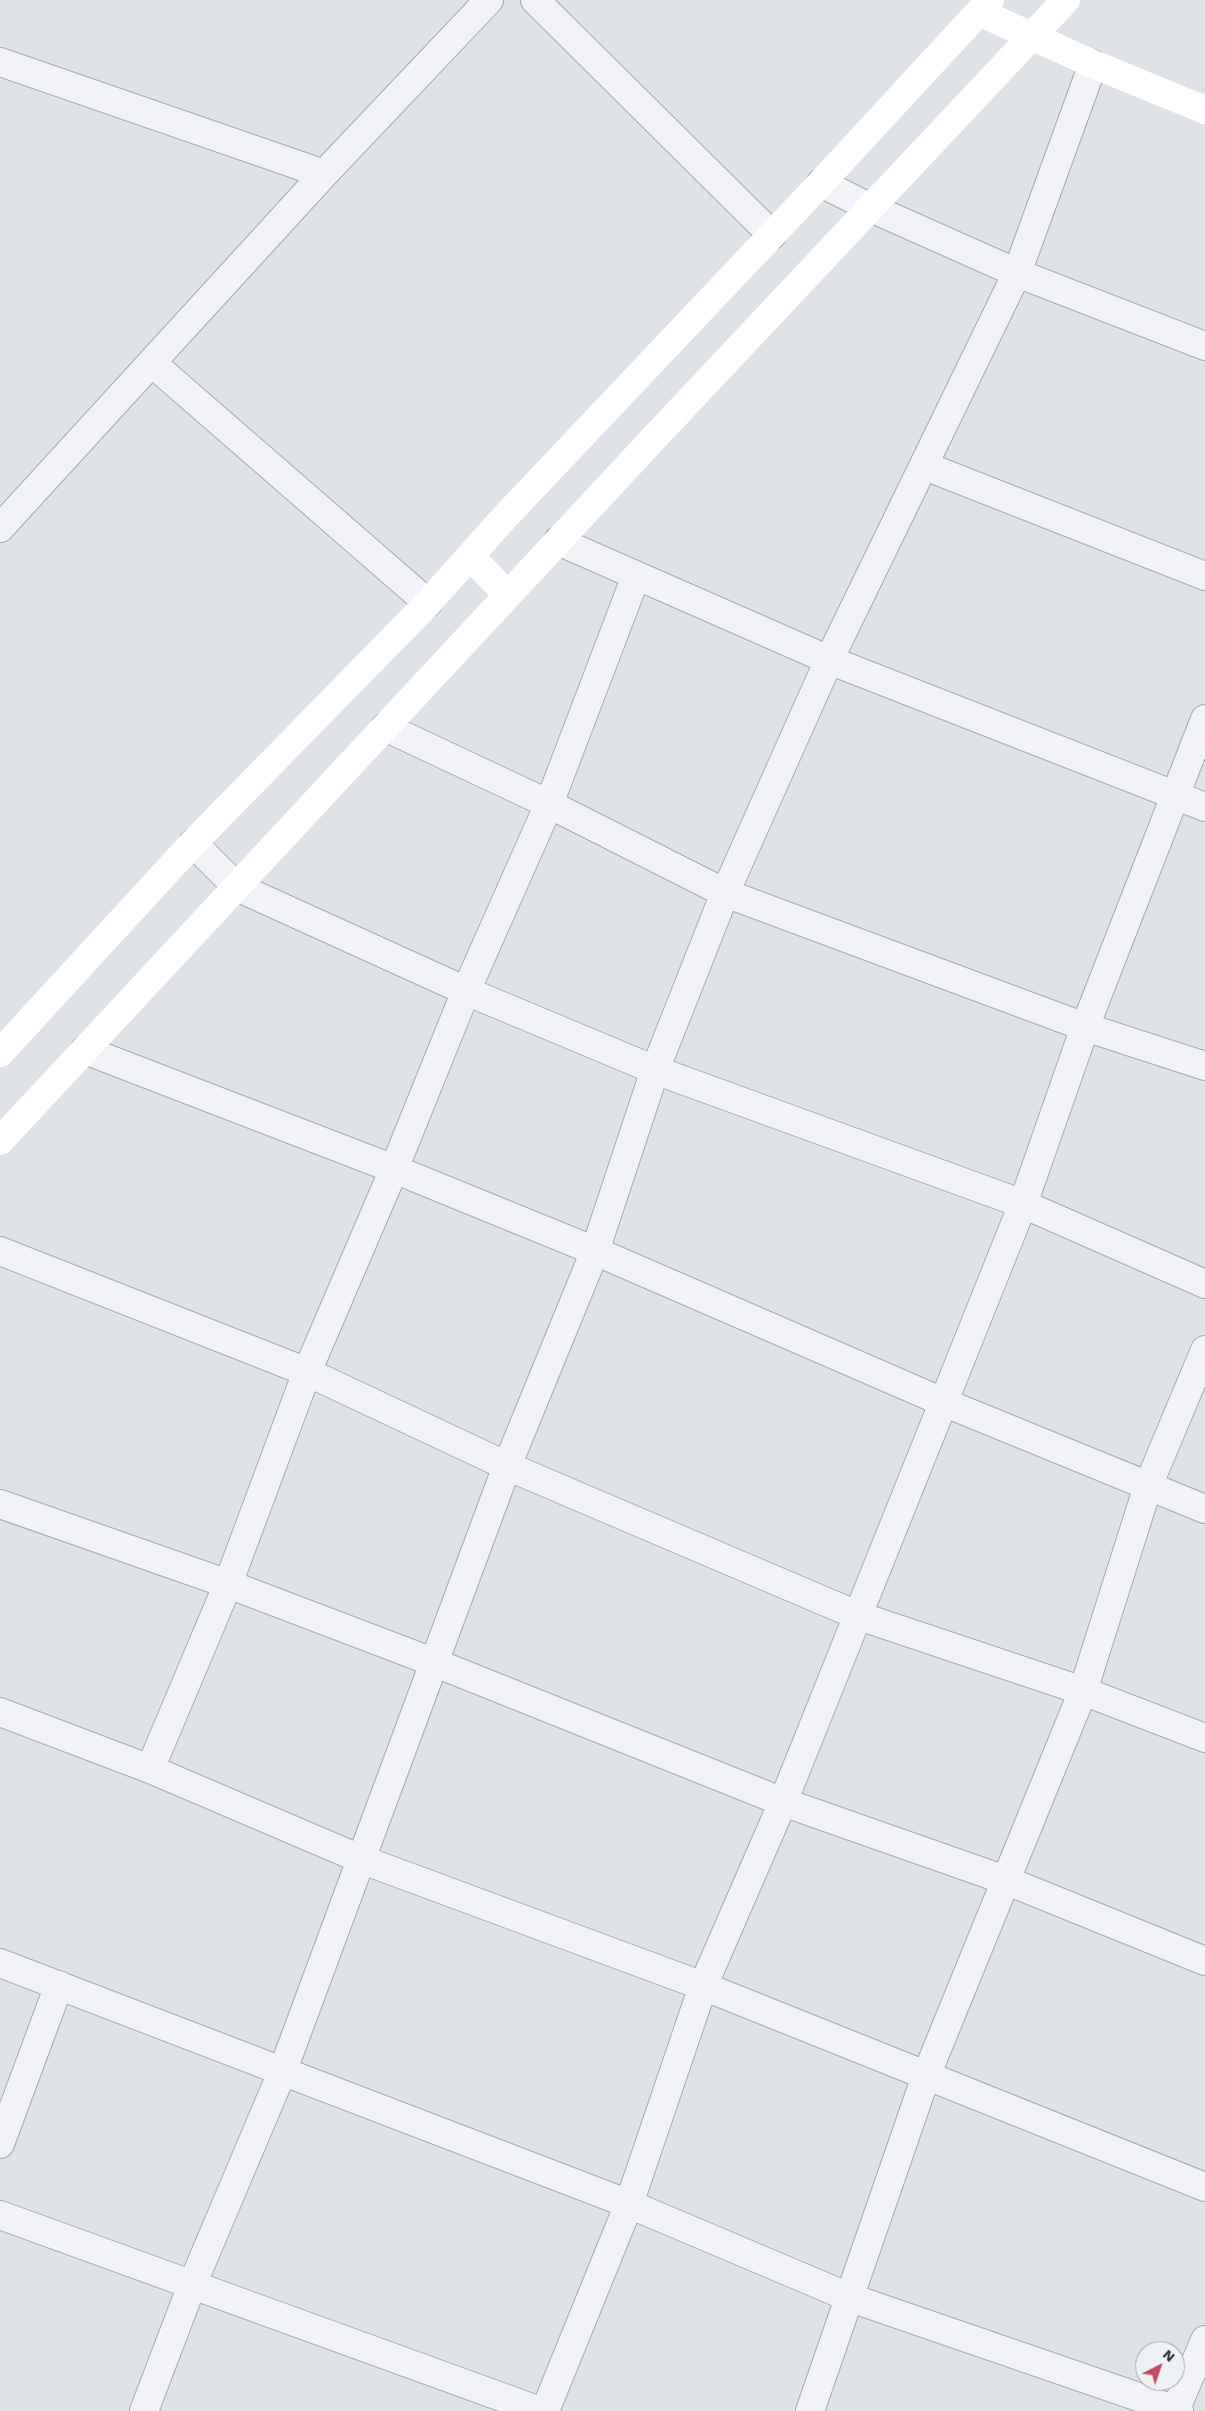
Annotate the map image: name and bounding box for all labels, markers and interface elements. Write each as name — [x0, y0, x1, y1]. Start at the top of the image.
north arrow — [1135, 2341, 1185, 2391]
text: N — [1160, 2346, 1178, 2365]

